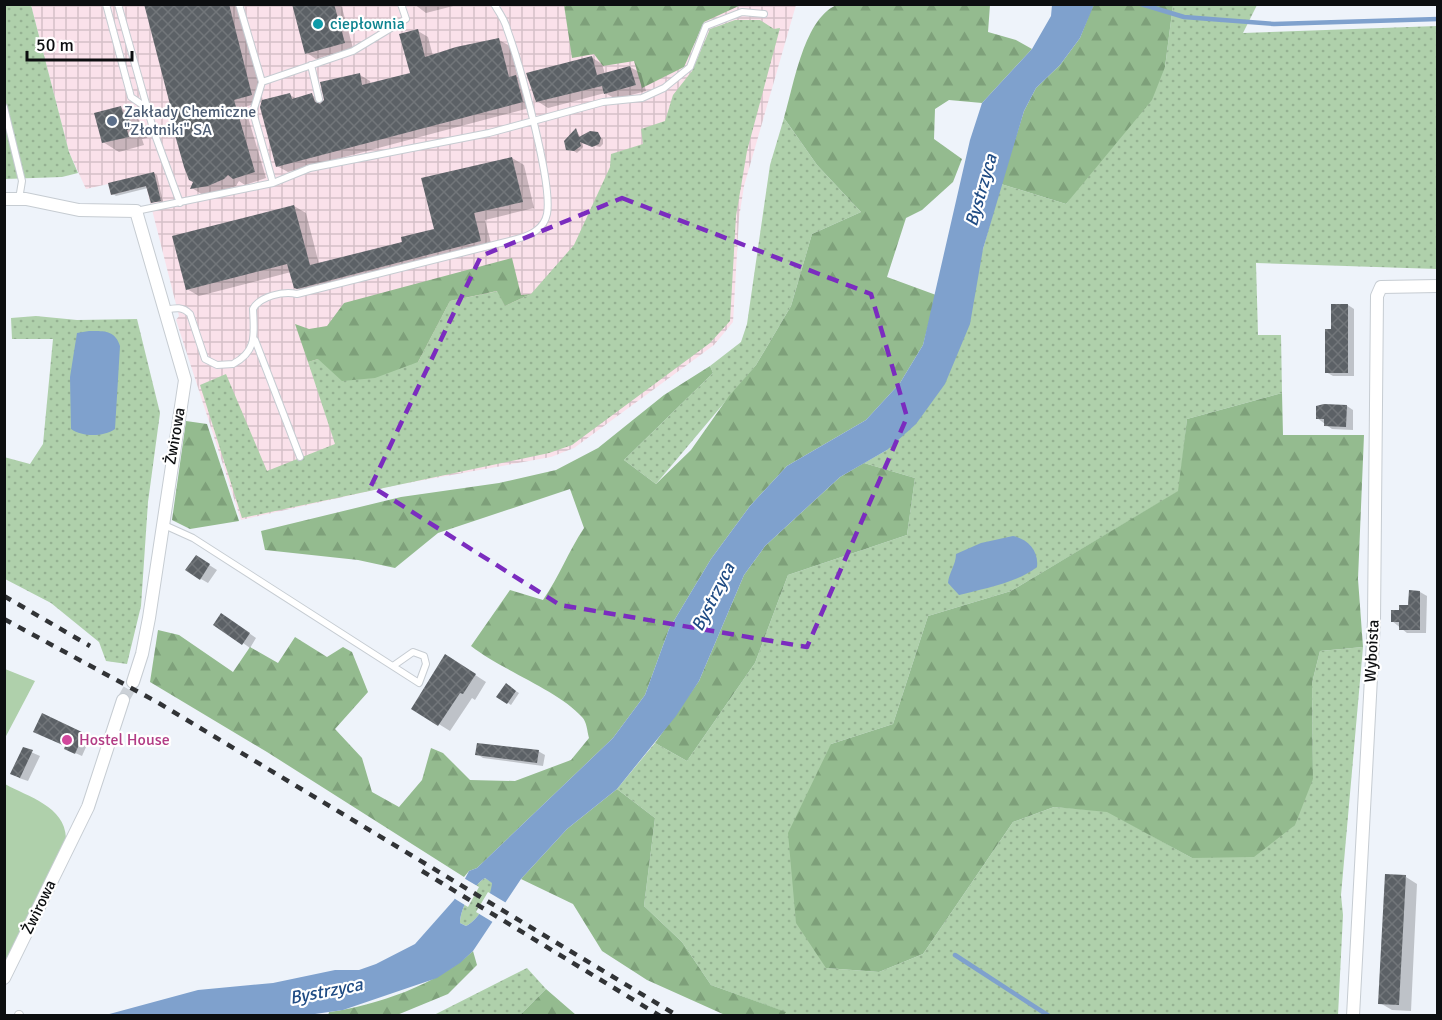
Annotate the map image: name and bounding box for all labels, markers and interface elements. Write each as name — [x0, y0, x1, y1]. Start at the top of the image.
place label: ciepłownia — [330, 14, 405, 34]
marker: ciepłownia — [311, 17, 325, 31]
scale bar — [27, 24, 132, 62]
text: 50 m — [36, 34, 74, 56]
place label: Zakłady Chemiczne "Złotniki" SA — [124, 102, 256, 140]
marker: Zakłady Chemiczne "Złotniki" SA — [105, 114, 119, 128]
water label: Bystrzyca — [960, 151, 1002, 229]
street label: Żwirowa — [160, 406, 190, 466]
water label: Bystrzyca — [686, 558, 740, 635]
street label: Wyboista — [1360, 619, 1384, 683]
place label: Hostel House — [79, 730, 170, 750]
marker: Hostel House — [60, 733, 74, 747]
street label: Żwirowa — [17, 877, 61, 937]
water label: Bystrzyca — [288, 973, 365, 1009]

